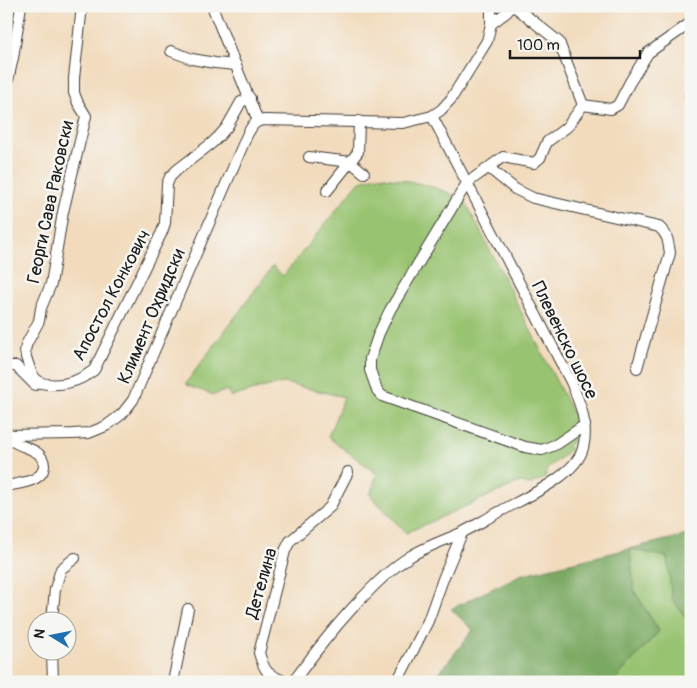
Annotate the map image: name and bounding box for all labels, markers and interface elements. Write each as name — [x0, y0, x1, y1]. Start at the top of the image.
scale bar — [510, 28, 640, 60]
text: 100 m — [517, 36, 560, 55]
street label: Георги Сава Раковски — [22, 119, 79, 286]
street label: Апостол Конкович — [67, 226, 156, 365]
street label: Климент Охридски — [113, 245, 190, 387]
street label: Плевенско шосе — [526, 278, 603, 403]
street label: Детелина — [240, 545, 283, 622]
north arrow — [28, 610, 78, 660]
text: N — [30, 628, 49, 640]

